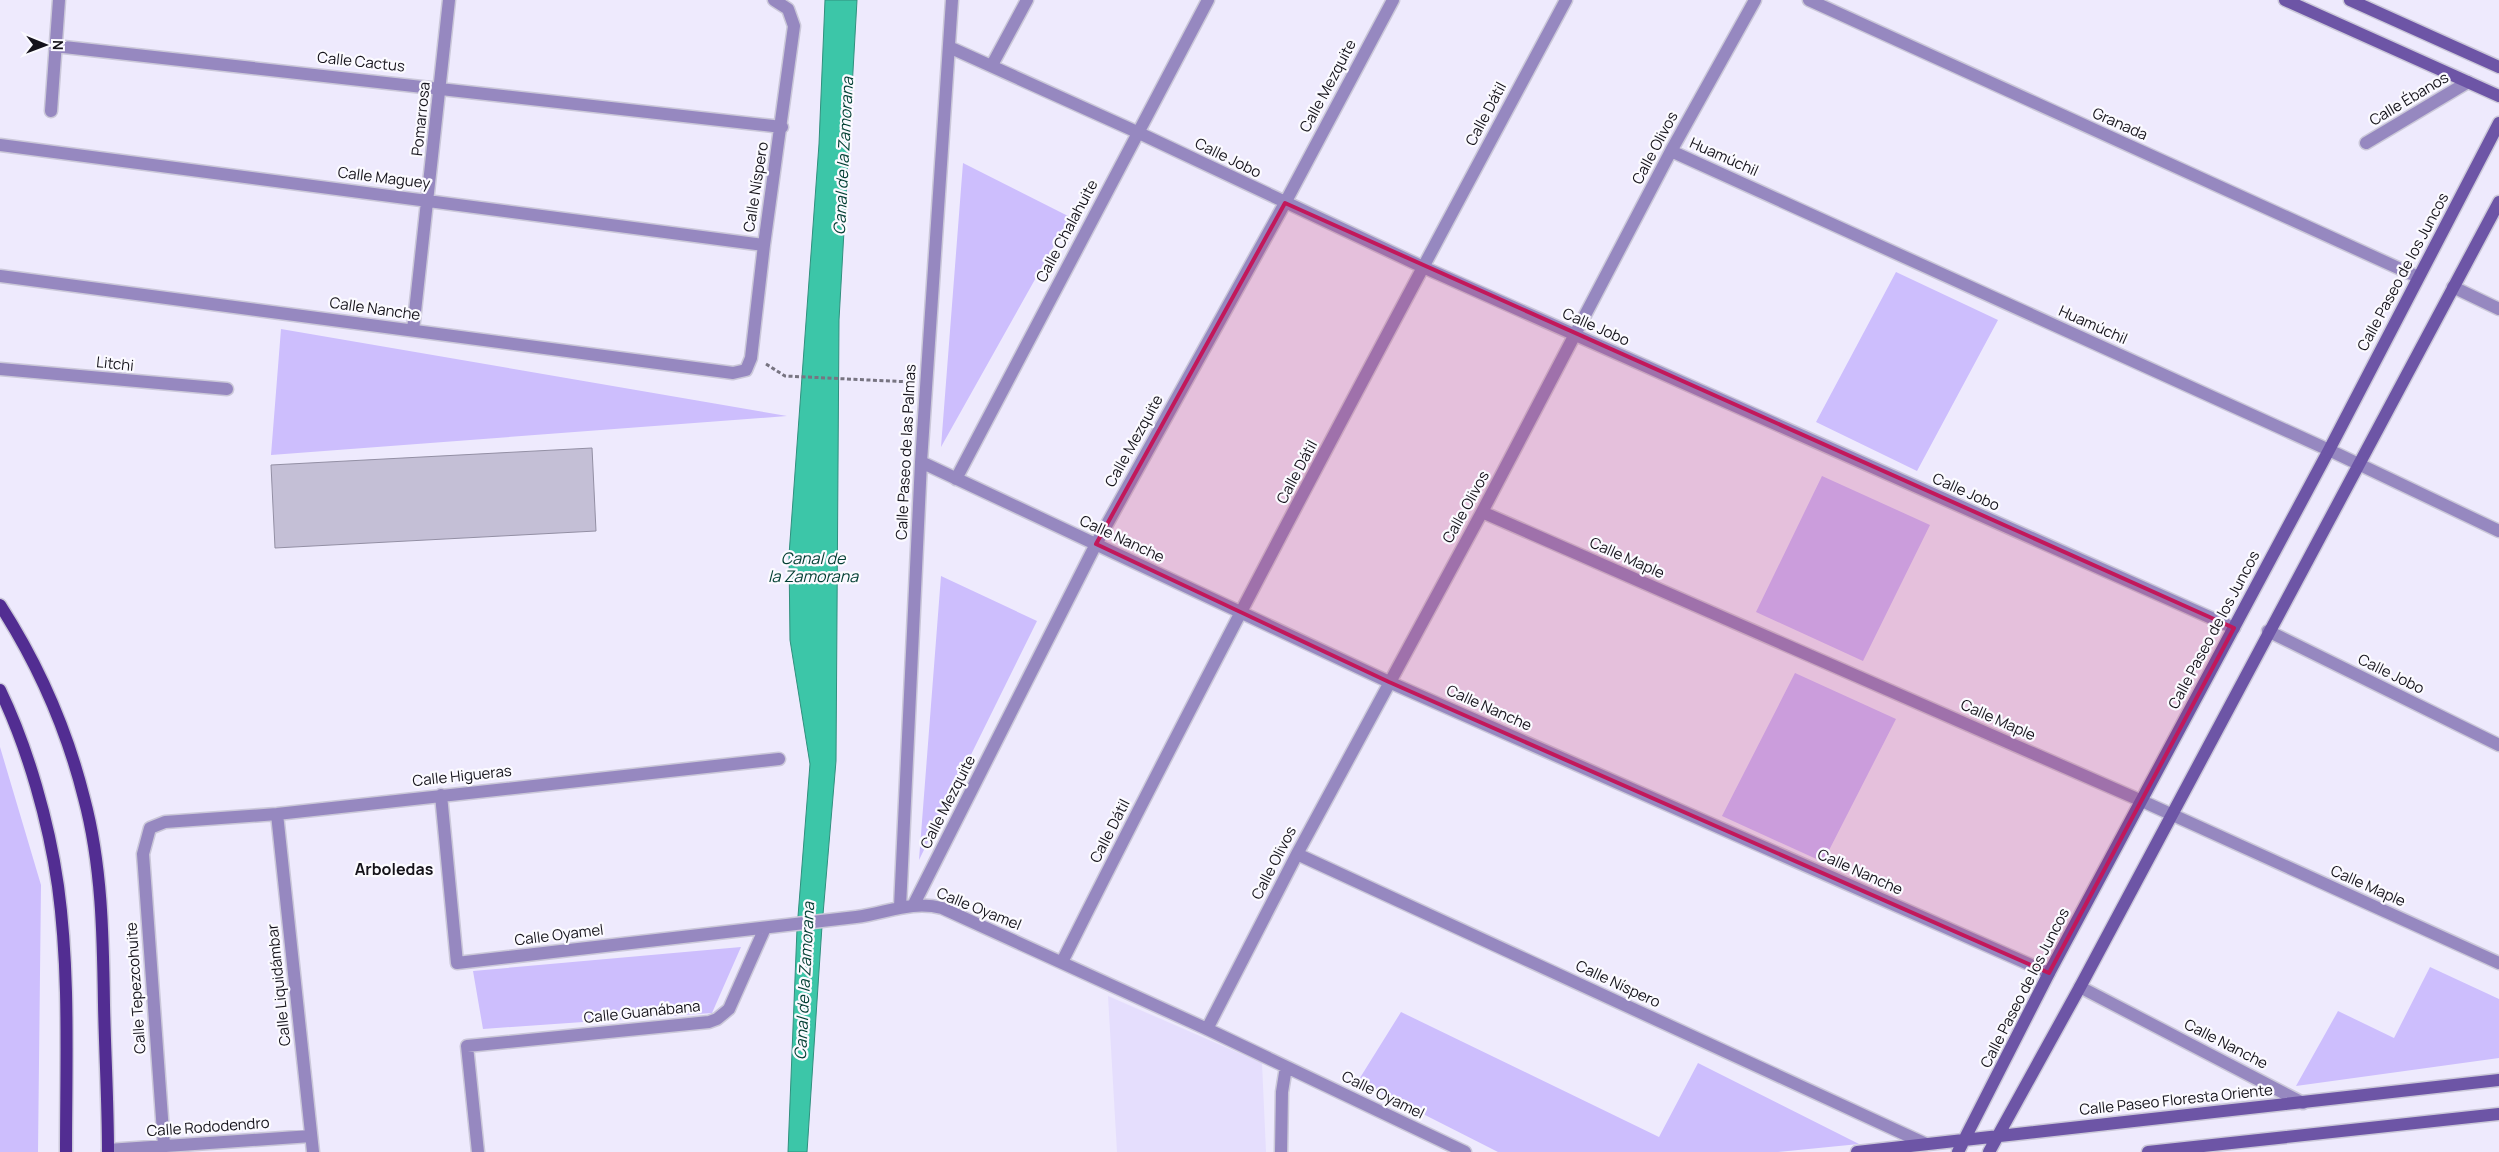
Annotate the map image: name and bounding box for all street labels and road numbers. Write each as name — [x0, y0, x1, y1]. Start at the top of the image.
street label: Calle Mezquite — [1294, 35, 1361, 136]
street label: Calle Cactus — [316, 46, 406, 77]
street label: Calle Ébanos — [2365, 67, 2452, 131]
street label: Calle Dátil — [1460, 78, 1511, 149]
street label: Pomarrosa — [406, 81, 435, 157]
street label: Granada — [2089, 102, 2151, 145]
street label: Calle Olivos — [1627, 108, 1683, 188]
street label: Calle Jobo — [1192, 132, 1265, 183]
street label: Huamúchil — [1686, 132, 1762, 181]
street label: Calle Níspero — [738, 140, 773, 234]
street label: Calle Maguey — [337, 161, 432, 194]
street label: Calle Chalahuite — [1031, 176, 1103, 286]
street label: Calle Paseo de los Juncos — [2352, 189, 2453, 355]
street label: Calle Nanche — [328, 292, 422, 325]
street label: Huamúchil — [2055, 300, 2131, 349]
street label: Calle Jobo — [1559, 302, 1633, 351]
street label: Litchi — [95, 351, 135, 376]
street label: Calle Paseo de las Palmas — [890, 363, 921, 541]
street label: Calle Mezquite — [1100, 391, 1168, 491]
street label: Calle Dátil — [1271, 436, 1322, 507]
street label: Calle Olivos — [1437, 467, 1494, 547]
street label: Calle Jobo — [1929, 467, 2003, 516]
street label: Calle Nanche — [1076, 510, 1168, 567]
street label: Calle Maple — [1586, 532, 1668, 583]
street label: Calle Paseo de los Juncos — [2163, 547, 2264, 713]
street label: Calle Jobo — [2355, 648, 2428, 699]
street label: Calle Nanche — [1443, 679, 1535, 736]
street label: Calle Maple — [1957, 694, 2039, 745]
street label: Calle Mezquite — [915, 751, 980, 852]
street label: Calle Higueras — [411, 760, 513, 791]
street label: Calle Dátil — [1084, 795, 1135, 866]
street label: Calle Olivos — [1246, 822, 1301, 903]
street label: Calle Nanche — [1814, 843, 1906, 900]
street label: Calle Maple — [2327, 860, 2409, 911]
street label: Calle Oyamel — [934, 882, 1025, 935]
street label: Calle Paseo de los Juncos — [1975, 904, 2074, 1071]
street label: Calle Oyamel — [513, 919, 605, 950]
street label: Calle Tepezcohuite — [120, 921, 151, 1055]
street label: Calle Liquidámbar — [262, 922, 295, 1047]
street label: Calle Níspero — [1572, 955, 1664, 1012]
street label: Calle Guanábana — [582, 995, 701, 1028]
street label: Calle Nanche — [2181, 1013, 2272, 1074]
street label: Calle Oyamel — [1338, 1065, 1428, 1124]
street label: Calle Paseo Floresta Oriente — [2078, 1079, 2274, 1120]
street label: Calle Rododendro — [146, 1112, 270, 1141]

